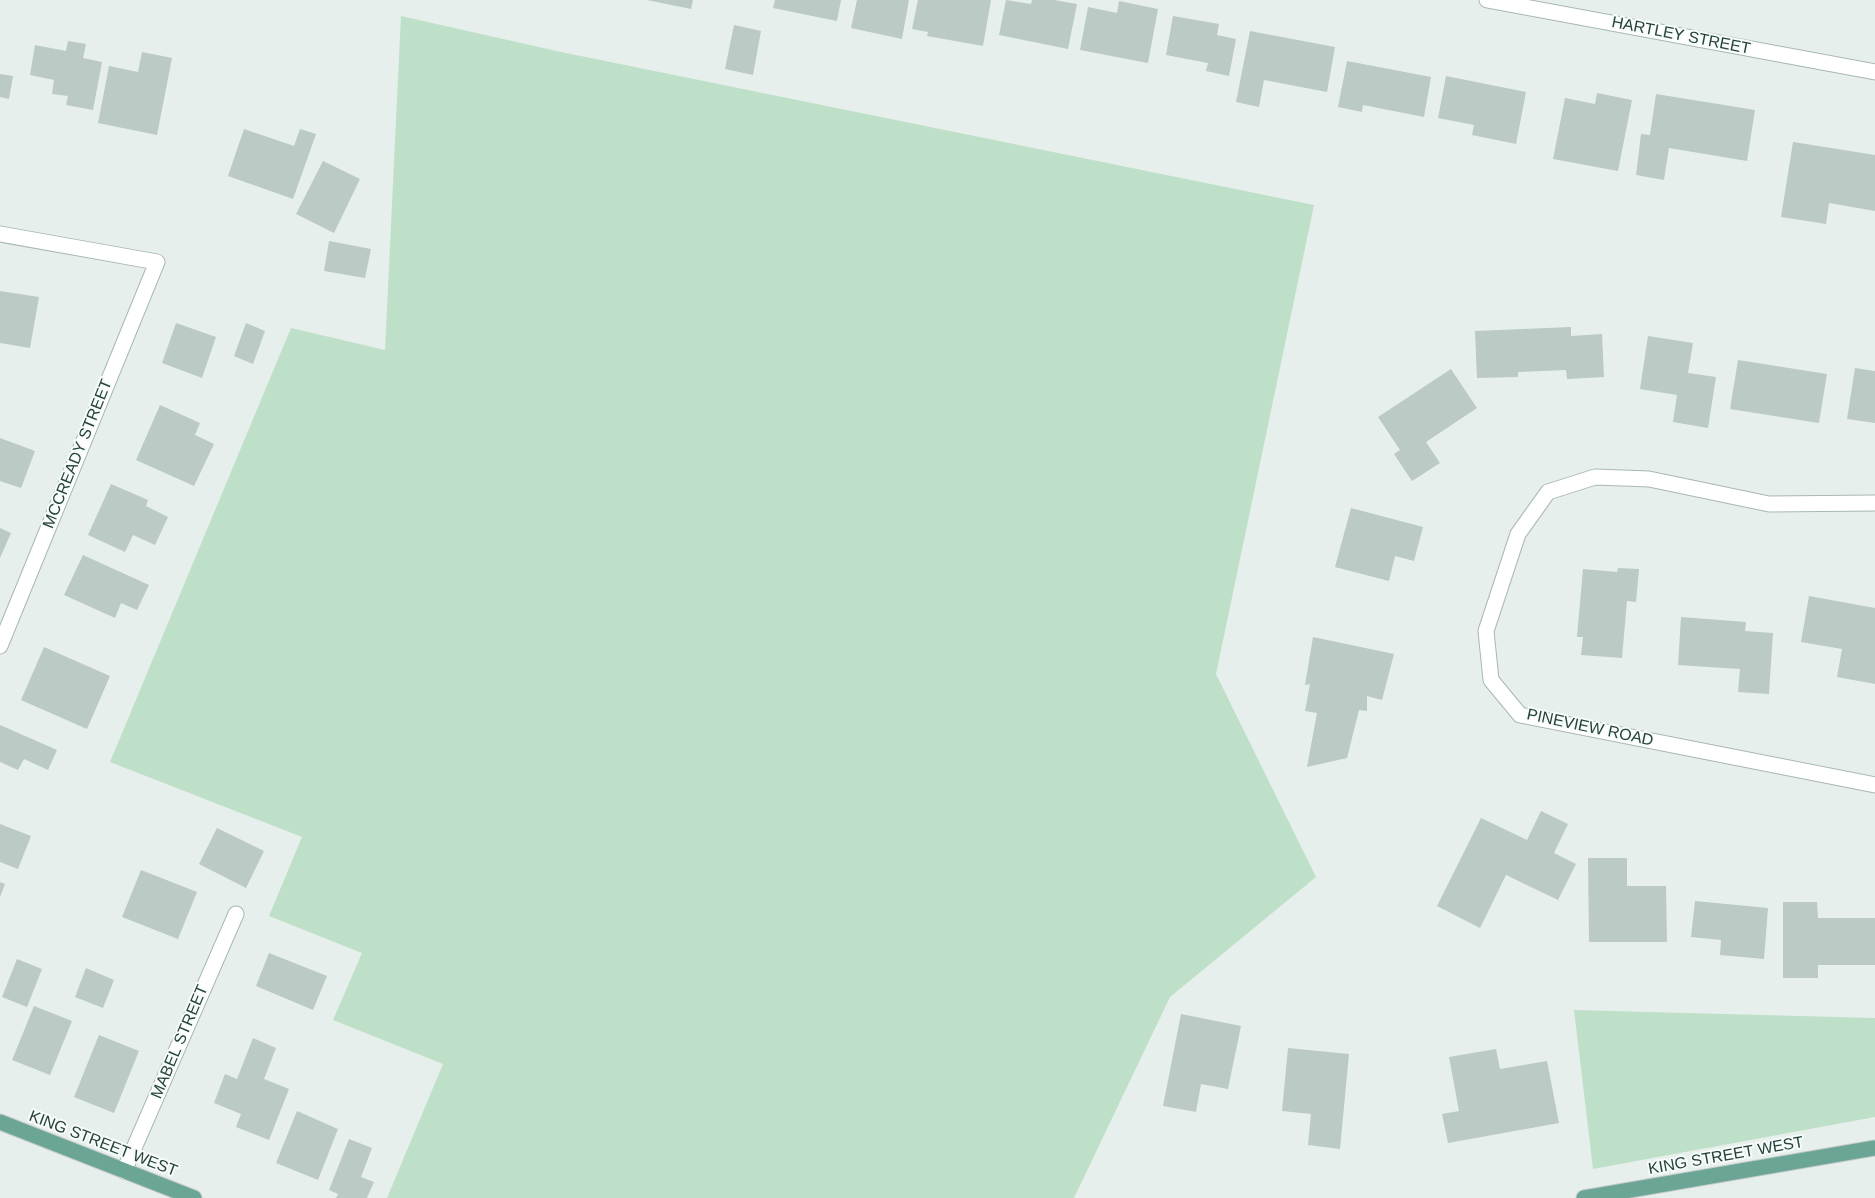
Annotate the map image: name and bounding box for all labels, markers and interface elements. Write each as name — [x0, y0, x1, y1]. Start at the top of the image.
street label: HARTLEY STREET — [1610, 13, 1752, 59]
street label: MCCREADY STREET — [39, 377, 117, 531]
street label: PINEVIEW ROAD — [1525, 705, 1655, 751]
street label: MABEL STREET — [147, 982, 213, 1102]
street label: KING STREET WEST — [26, 1107, 180, 1181]
street label: KING STREET WEST — [1647, 1133, 1805, 1179]

